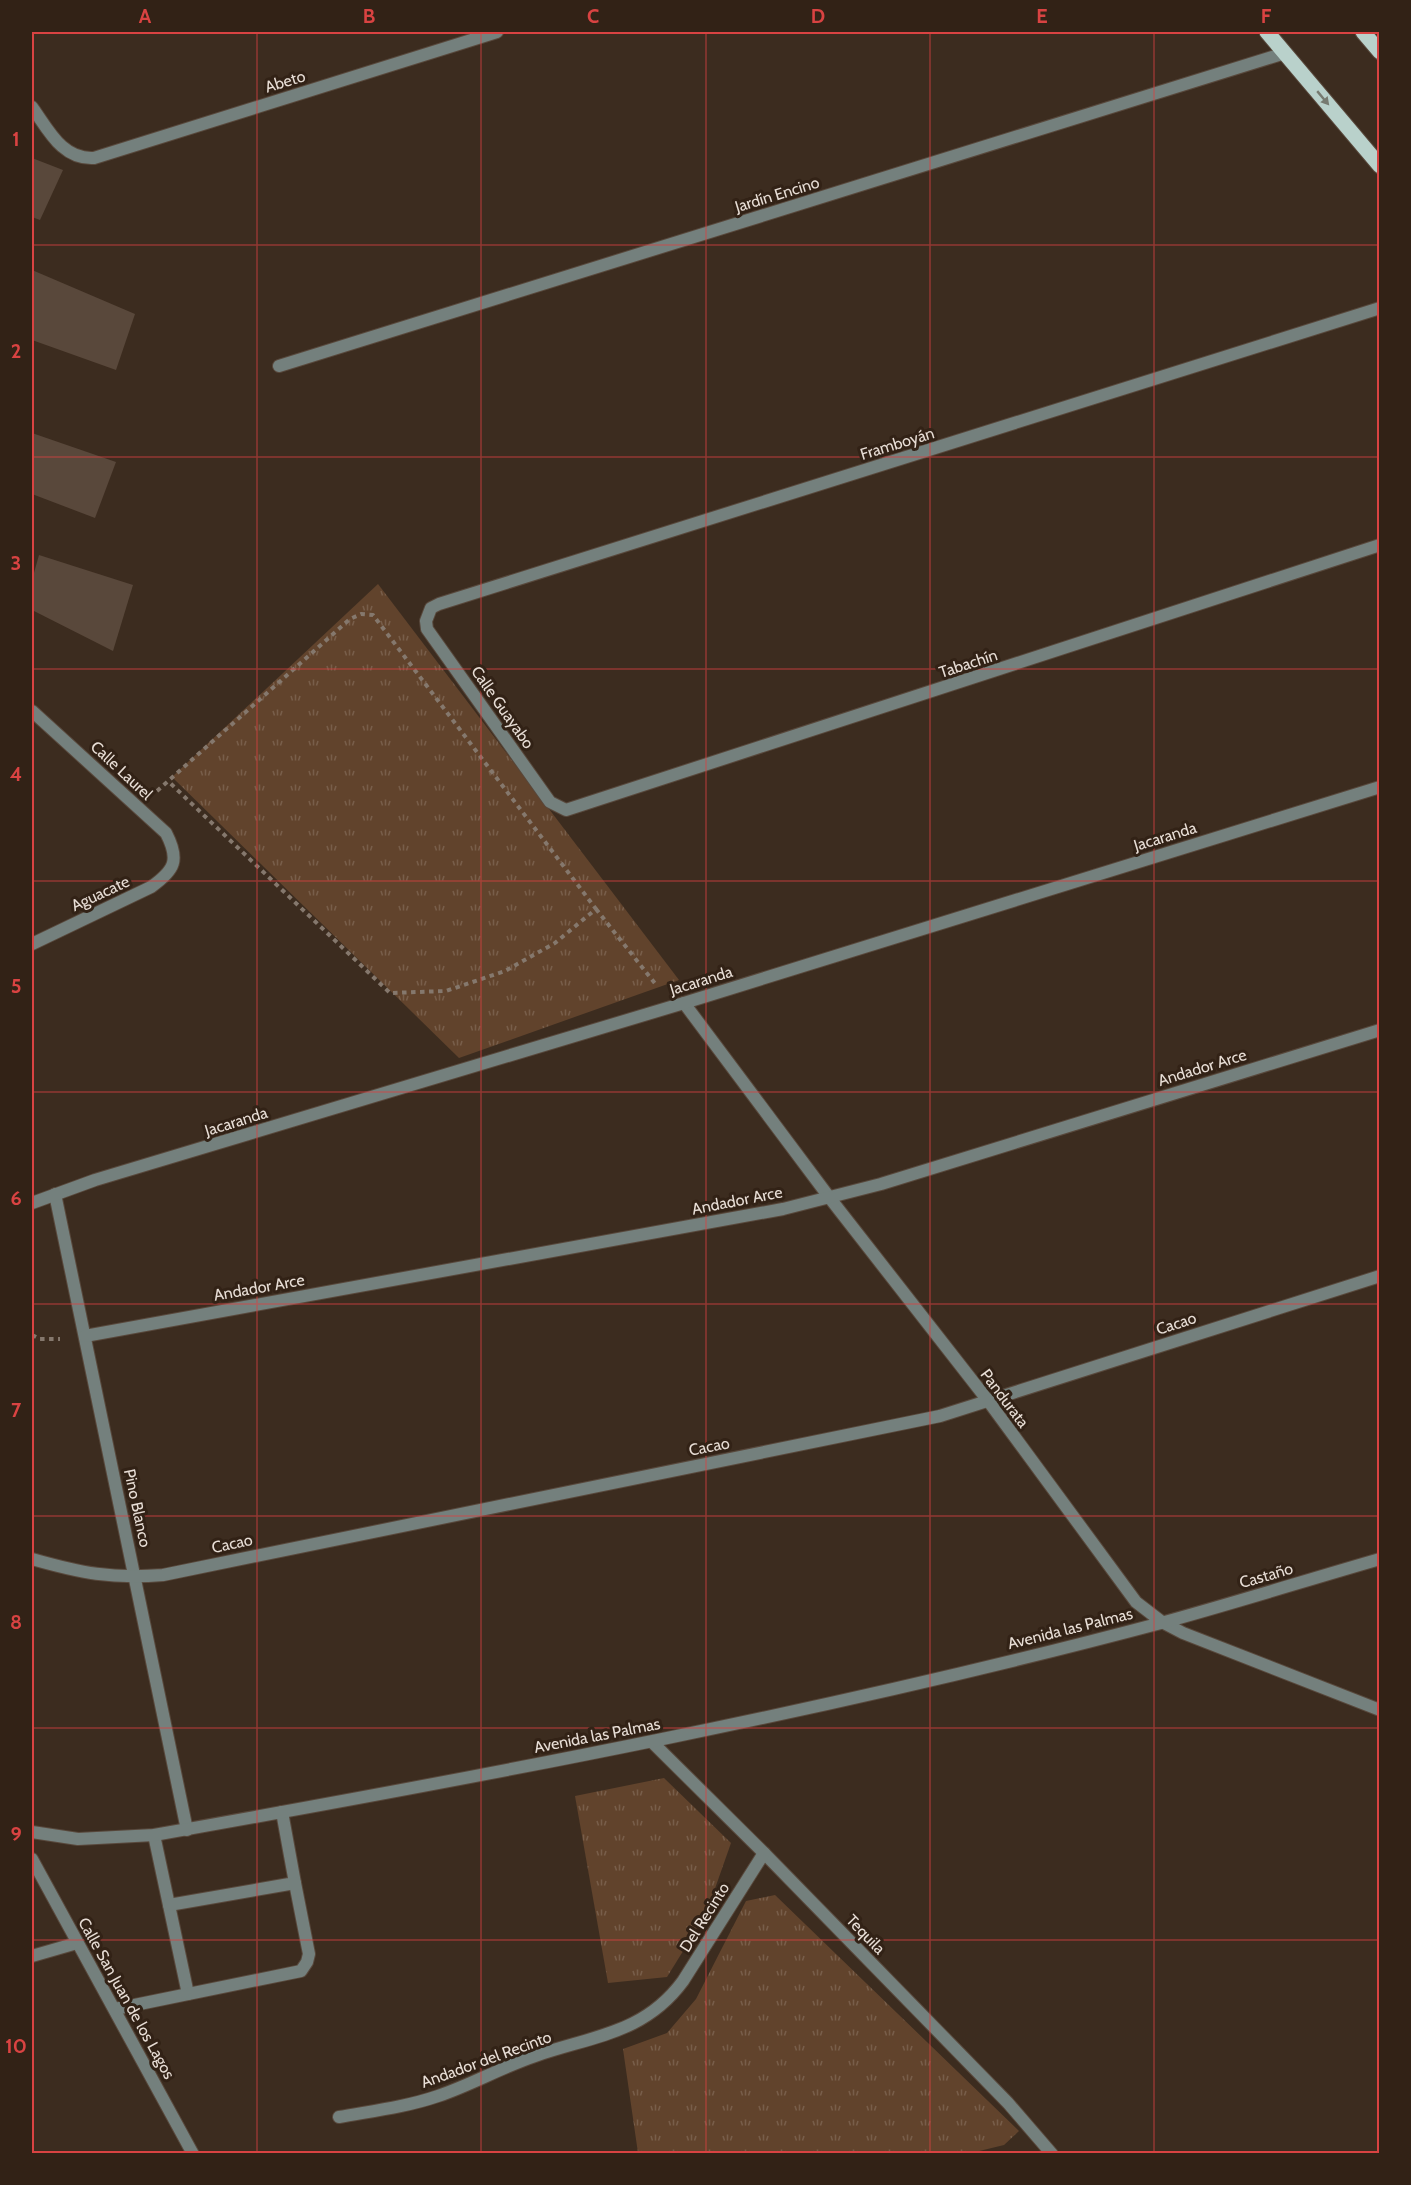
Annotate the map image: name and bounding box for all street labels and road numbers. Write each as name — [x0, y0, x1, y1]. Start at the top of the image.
street label: Abeto — [263, 66, 308, 97]
street label: Jardín Encino — [732, 173, 822, 217]
street label: Framboyán — [858, 423, 937, 464]
street label: Tabachín — [937, 645, 1000, 682]
street label: Calle Guayabo — [467, 662, 538, 752]
street label: Calle Laurel — [87, 737, 157, 804]
street label: Jacaranda — [1130, 818, 1199, 855]
street label: Aguacate — [68, 872, 132, 915]
street label: Jacaranda — [666, 962, 735, 999]
street label: Andador Arce — [1155, 1045, 1249, 1090]
street label: Jacaranda — [201, 1103, 270, 1140]
street label: Andador Arce — [690, 1182, 784, 1219]
street label: Andador Arce — [212, 1270, 306, 1305]
street label: Cacao — [1154, 1308, 1199, 1339]
street label: Pandurata — [976, 1365, 1033, 1432]
street label: Cacao — [687, 1433, 731, 1460]
street label: Pino Blanco — [120, 1467, 155, 1549]
street label: Cacao — [210, 1530, 254, 1557]
street label: Castaño — [1237, 1559, 1295, 1592]
street label: Avenida las Palmas — [1006, 1604, 1135, 1653]
street label: Avenida las Palmas — [532, 1714, 662, 1757]
street label: Del Recinto — [676, 1879, 733, 1955]
street label: Tequila — [842, 1911, 889, 1958]
street label: Calle San Juan de los Lagos — [74, 1914, 179, 2082]
street label: Andador del Recinto — [418, 2027, 554, 2092]

